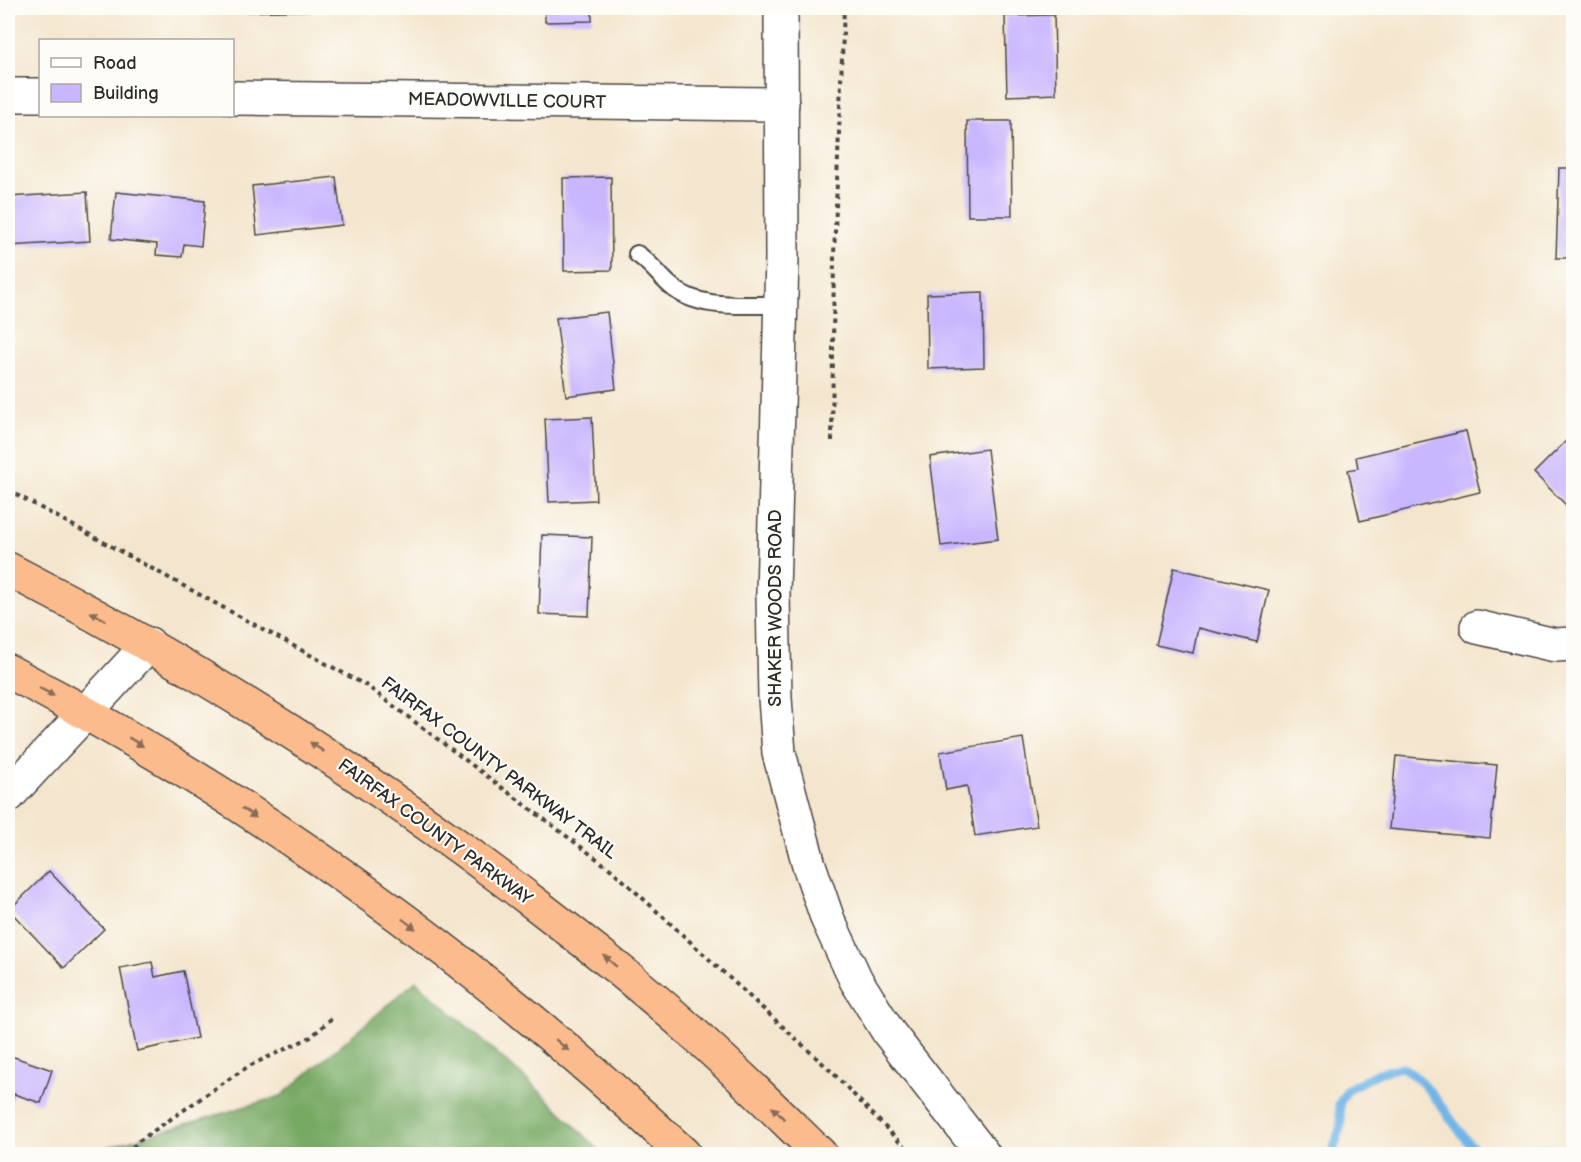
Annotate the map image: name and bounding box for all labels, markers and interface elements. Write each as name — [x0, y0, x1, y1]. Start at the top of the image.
legend — [39, 39, 234, 117]
text: Road — [93, 53, 137, 74]
text: Building — [93, 83, 159, 104]
street label: MEADOWVILLE COURT — [408, 89, 607, 113]
street label: SHAKER WOODS ROAD — [765, 509, 786, 707]
one-way arrow — [89, 611, 106, 621]
street label: FAIRFAX COUNTY PARKWAY TRAIL — [377, 672, 621, 864]
one-way arrow — [38, 687, 55, 696]
one-way arrow — [128, 737, 144, 748]
one-way arrow — [309, 742, 325, 753]
street label: FAIRFAX COUNTY PARKWAY — [334, 754, 536, 910]
one-way arrow — [240, 807, 257, 818]
one-way arrow — [401, 917, 417, 930]
one-way arrow — [603, 955, 618, 968]
one-way arrow — [554, 1038, 569, 1051]
one-way arrow — [771, 1107, 785, 1121]

